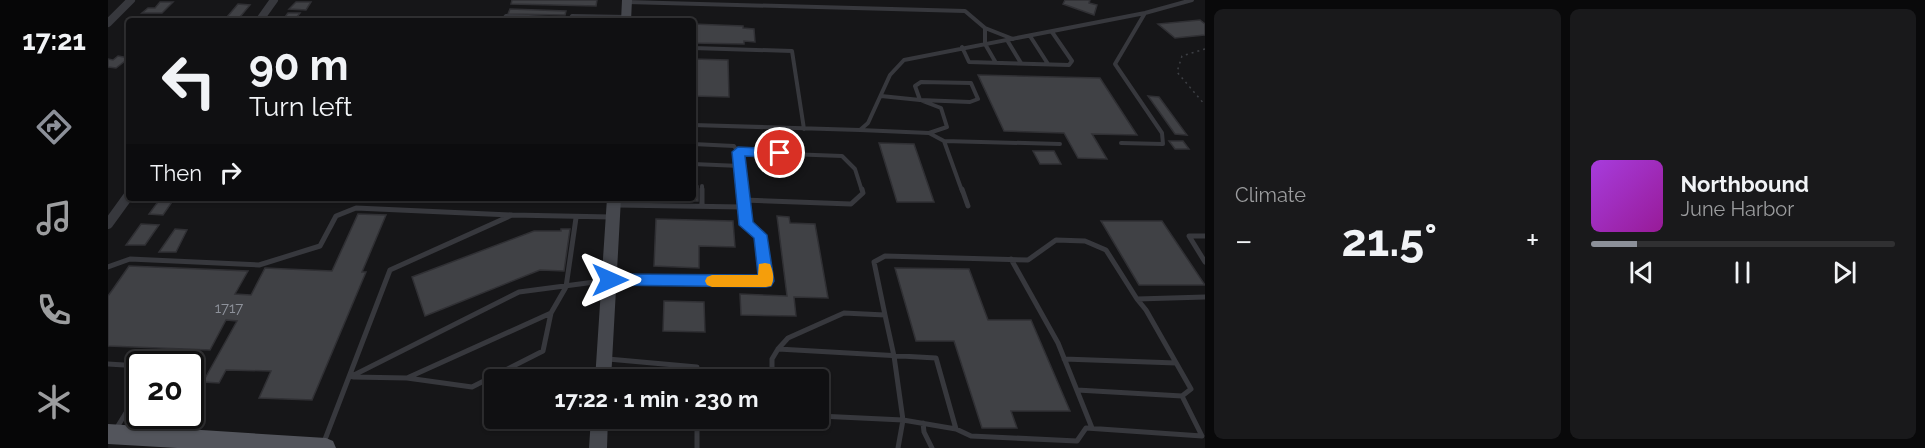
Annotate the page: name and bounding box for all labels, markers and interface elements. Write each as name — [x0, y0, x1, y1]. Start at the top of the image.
text: 17:21 — [22, 25, 86, 56]
text: 90 m — [249, 41, 349, 90]
icon: left — [150, 42, 228, 120]
text: Turn left — [249, 91, 352, 122]
icon: directions — [33, 106, 75, 148]
pin — [754, 127, 805, 178]
icon: arrive — [763, 136, 796, 169]
icon: right — [214, 156, 247, 189]
text: Then — [150, 160, 202, 186]
text: Northbound — [1681, 171, 1809, 197]
text: Climate — [1235, 183, 1306, 207]
icon: music — [33, 197, 75, 239]
text: June Harbor — [1681, 197, 1794, 221]
text: 21.5° — [1342, 214, 1437, 267]
text: − — [1235, 221, 1253, 260]
text: + — [1526, 221, 1540, 260]
position arrow — [578, 248, 642, 312]
icon: previous — [1625, 256, 1658, 289]
icon: pause — [1726, 256, 1759, 289]
icon: next — [1828, 256, 1861, 289]
icon: phone — [33, 289, 75, 331]
house number: 1717 — [215, 299, 243, 317]
speed limit sign: 20 — [126, 351, 204, 429]
icon: climate — [33, 381, 75, 423]
text: 17:22 · 1 min · 230 m — [555, 386, 758, 412]

